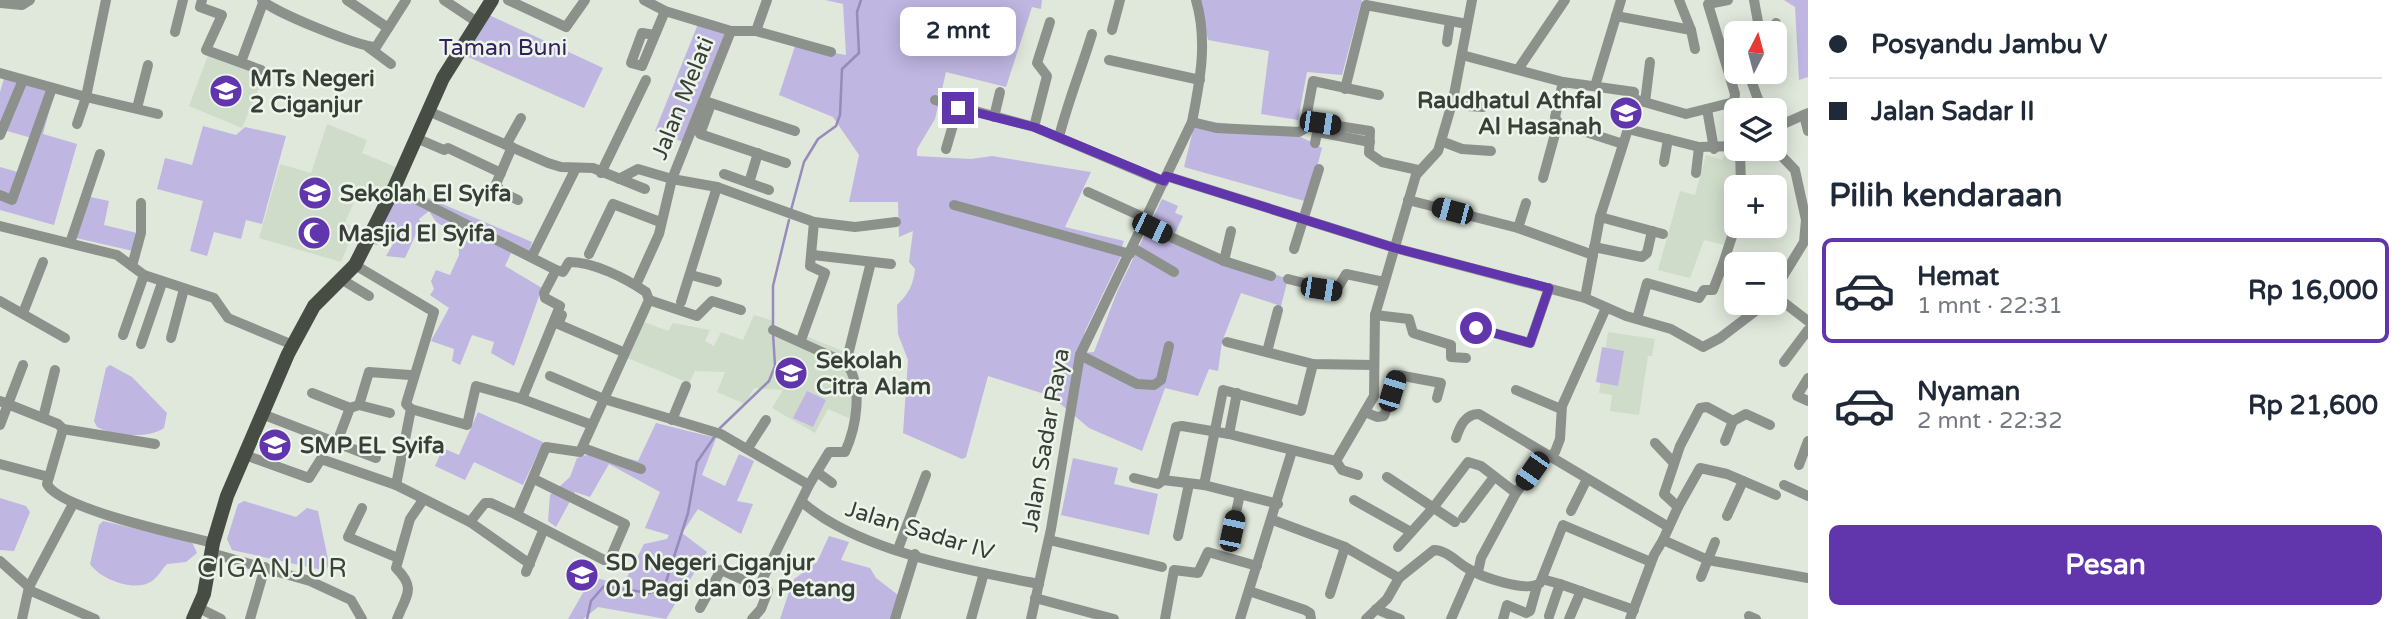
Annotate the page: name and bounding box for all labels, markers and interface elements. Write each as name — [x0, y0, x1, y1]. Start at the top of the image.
callout: 2 mnt — [900, 7, 1016, 56]
text: 2 mnt — [926, 17, 990, 45]
north arrow — [1724, 21, 1787, 84]
map controls — [1724, 21, 1787, 315]
text: Posyandu Jambu V — [1871, 29, 2107, 60]
street label: Jalan Melati — [646, 33, 720, 164]
park label: Taman Buni — [439, 34, 567, 62]
place label: MTs Negeri 2 Ciganjur — [250, 65, 375, 119]
school or university icon: MTs Negeri 2 Ciganjur — [207, 72, 245, 110]
place label: Raudhatul Athfal Al Hasanah — [1417, 87, 1602, 141]
route end — [942, 92, 974, 124]
school or university icon: Raudhatul Athfal Al Hasanah — [1607, 94, 1645, 132]
text: Jalan Sadar II — [1871, 96, 2035, 127]
button: layers — [1724, 98, 1787, 161]
car — [1298, 110, 1343, 136]
school or university icon: Sekolah El Syifa — [296, 174, 334, 212]
button: + — [1724, 175, 1787, 238]
text: Pilih kendaraan — [1829, 177, 2063, 215]
place label: Sekolah El Syifa — [340, 180, 511, 208]
car — [1429, 195, 1476, 227]
car — [1129, 209, 1176, 247]
mosque icon: Masjid El Syifa — [295, 214, 333, 252]
place label: Masjid El Syifa — [338, 220, 495, 248]
button: − — [1724, 252, 1787, 315]
icon: car — [1833, 259, 1896, 322]
text: Hemat — [1917, 261, 1999, 292]
car — [1299, 275, 1344, 303]
text: Rp 16,000 — [2248, 275, 2378, 306]
text: 1 mnt · 22:31 — [1917, 292, 2063, 320]
route start — [1460, 312, 1492, 344]
street label: Jalan Sadar Raya — [1016, 346, 1076, 534]
place label: Sekolah Citra Alam — [816, 347, 931, 401]
school or university icon: Sekolah Citra Alam — [772, 354, 810, 392]
car — [1376, 368, 1409, 414]
icon: car — [1833, 374, 1896, 437]
text: Nyaman — [1917, 376, 2020, 407]
text: Rp 21,600 — [2248, 390, 2378, 421]
text: 2 mnt · 22:32 — [1917, 407, 2063, 435]
school or university icon: SMP EL Syifa — [256, 426, 294, 464]
place label: SMP EL Syifa — [300, 432, 445, 460]
car — [1512, 448, 1553, 494]
street label: Jalan Sadar IV — [842, 495, 998, 567]
car — [1218, 508, 1247, 554]
button: Pesan — [1829, 525, 2382, 605]
place label: SD Negeri Ciganjur 01 Pagi dan 03 Petang — [606, 549, 856, 603]
district label: CIGANJUR — [197, 553, 349, 584]
school or university icon: SD Negeri Ciganjur 01 Pagi dan 03 Petang — [563, 556, 601, 594]

